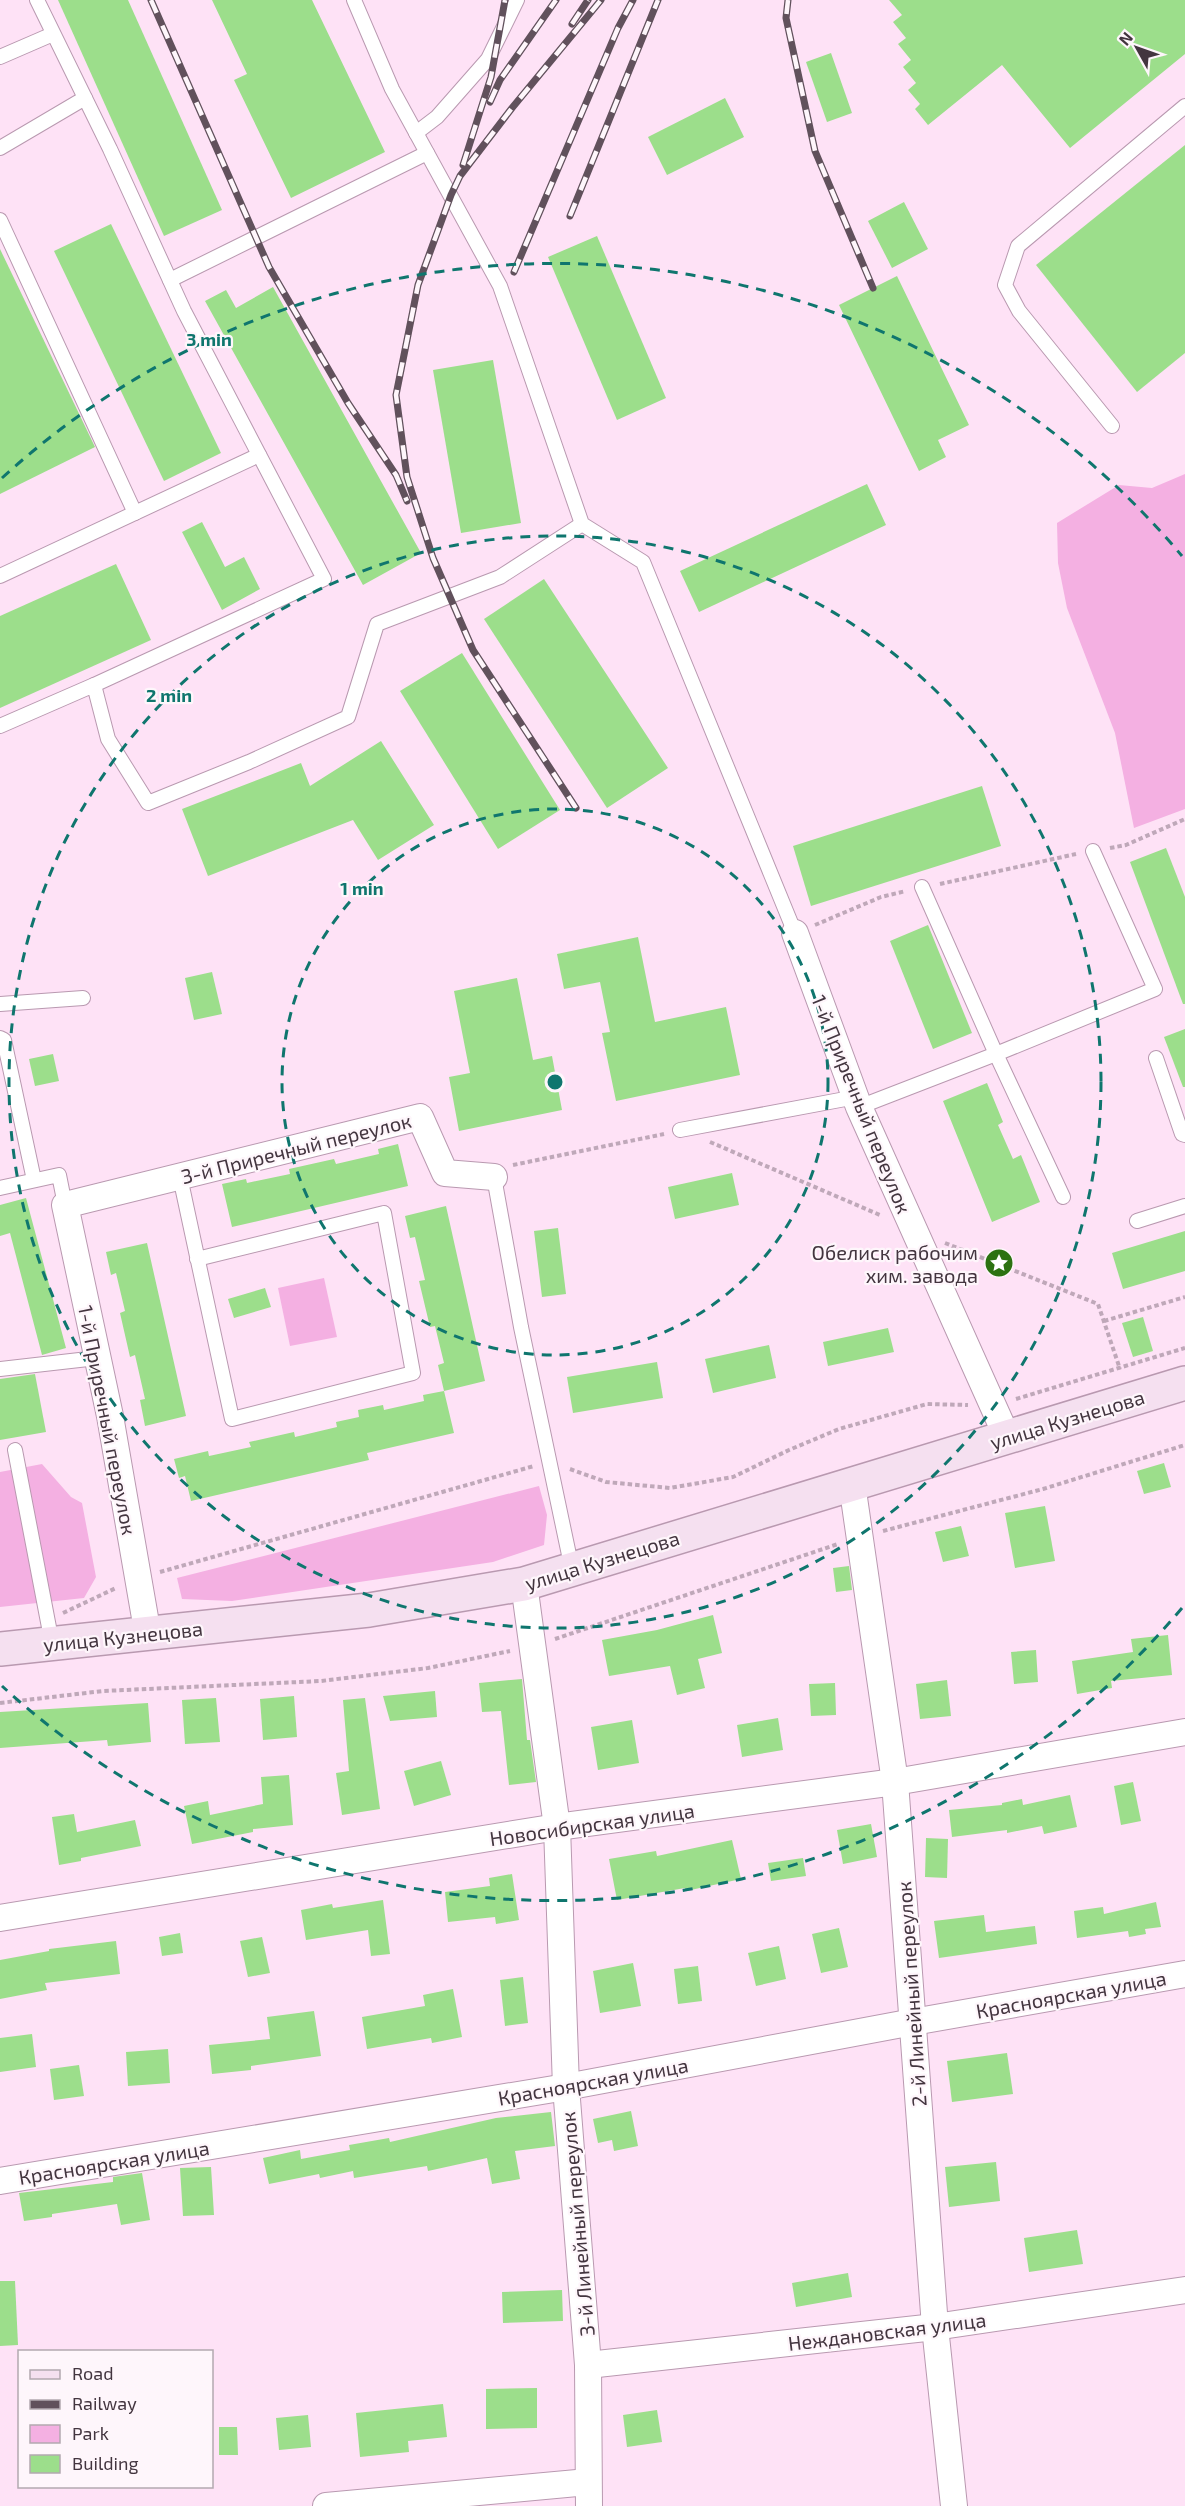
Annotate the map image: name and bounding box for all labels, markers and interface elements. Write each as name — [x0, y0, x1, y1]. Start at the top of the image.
north arrow — [1107, 18, 1167, 78]
text: N — [1114, 28, 1136, 49]
text: 3 min — [186, 328, 232, 350]
text: 2 min — [146, 684, 192, 706]
text: 1 min — [340, 877, 384, 899]
street label: 1-й Приречный переулок — [806, 991, 917, 1217]
centre of rings — [545, 1072, 565, 1092]
street label: 3-й Приречный переулок — [178, 1108, 414, 1189]
place label: Обелиск рабочим хим. завода — [811, 1240, 978, 1287]
place icon: Обелиск рабочим хим. завода — [983, 1247, 1015, 1279]
street label: 1-й Приречный переулок — [73, 1303, 142, 1537]
street label: улица Кузнецова — [987, 1384, 1147, 1455]
street label: улица Кузнецова — [522, 1525, 682, 1596]
street label: улица Кузнецова — [42, 1616, 204, 1657]
street label: Новосибирская улица — [488, 1798, 696, 1851]
street label: 2-й Линейный переулок — [891, 1880, 932, 2107]
street label: Красноярская улица — [974, 1965, 1168, 2024]
street label: Красноярская улица — [496, 2052, 690, 2111]
street label: 3-й Линейный переулок — [555, 2110, 600, 2337]
street label: Красноярская улица — [17, 2135, 211, 2190]
street label: Неждановская улица — [787, 2307, 988, 2356]
legend — [18, 2350, 213, 2488]
text: Road — [72, 2362, 113, 2384]
text: Railway — [72, 2392, 137, 2414]
text: Park — [72, 2422, 109, 2444]
text: Building — [72, 2452, 139, 2474]

